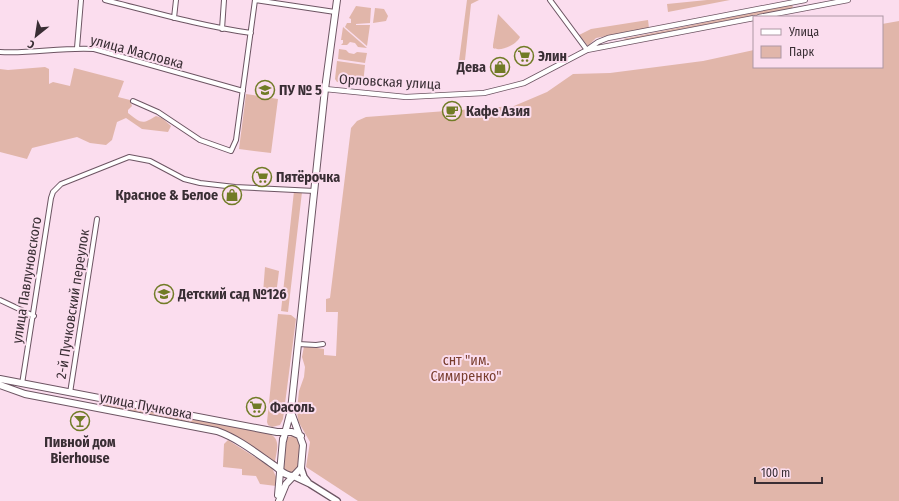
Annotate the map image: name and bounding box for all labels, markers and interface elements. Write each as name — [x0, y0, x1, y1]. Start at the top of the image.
north arrow — [16, 16, 56, 56]
legend — [753, 16, 883, 68]
text: Улица — [788, 25, 819, 39]
street label: улица Масловка — [88, 31, 186, 73]
text: С — [25, 37, 37, 51]
supermarket icon: Элин — [513, 45, 535, 67]
text: Парк — [789, 45, 815, 59]
place label: Элин — [538, 48, 567, 65]
shop icon: Дева — [489, 56, 511, 78]
place label: Дева — [456, 59, 486, 76]
street label: Орловская улица — [339, 71, 442, 93]
school or university icon: ПУ № 5 — [254, 79, 276, 101]
place label: ПУ № 5 — [279, 82, 322, 99]
cafe icon: Кафе Азия — [441, 100, 463, 122]
place label: Кафе Азия — [466, 103, 530, 120]
supermarket icon: Пятёрочка — [251, 166, 273, 188]
place label: Пятёрочка — [276, 169, 340, 186]
shop icon: Красное & Белое — [221, 184, 243, 206]
place label: Красное & Белое — [116, 187, 218, 204]
street label: улица Павлуновского — [9, 215, 45, 345]
street label: 2-й Пучковский переулок — [53, 228, 93, 380]
school or university icon: Детский сад №126 — [153, 283, 175, 305]
place label: Детский сад №126 — [177, 286, 287, 303]
park label: снт "им. Симиренко" — [430, 352, 502, 385]
street label: улица Пучковка — [98, 389, 194, 423]
supermarket icon: Фасоль — [245, 396, 267, 418]
place label: Фасоль — [270, 399, 315, 416]
bar icon: Пивной дом Bierhouse — [69, 410, 91, 432]
place label: Пивной дом Bierhouse — [44, 434, 116, 467]
scale bar — [755, 459, 822, 485]
text: 100 m — [761, 466, 790, 480]

